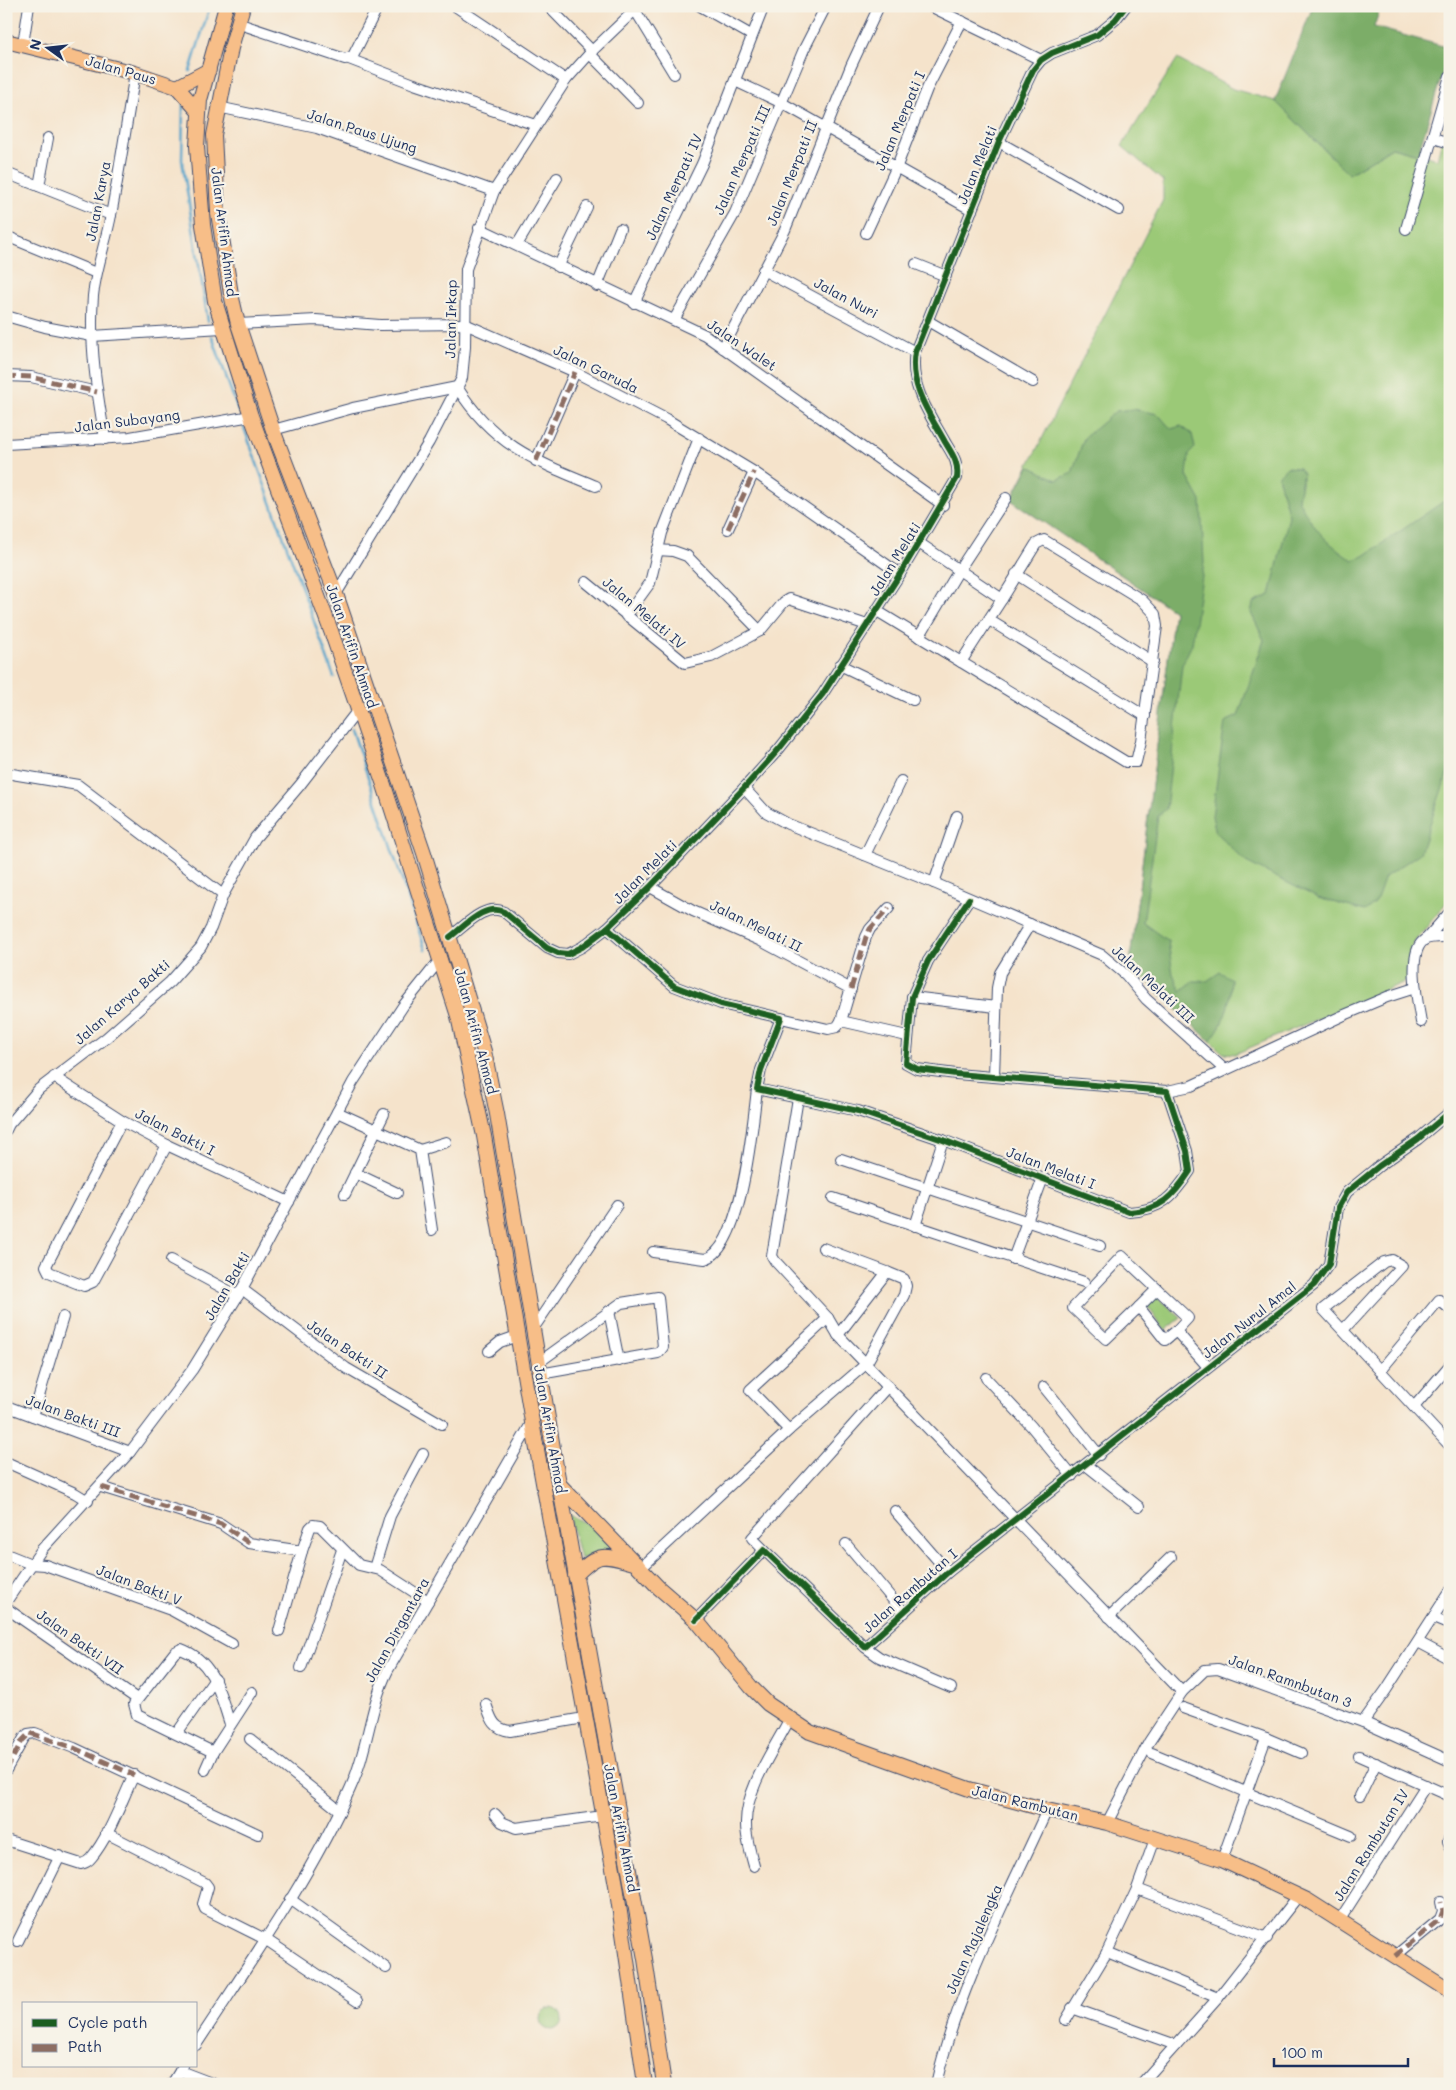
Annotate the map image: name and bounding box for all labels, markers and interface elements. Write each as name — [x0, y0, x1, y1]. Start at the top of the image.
north arrow — [22, 22, 72, 72]
text: N — [24, 37, 46, 52]
street label: Jalan Paus — [84, 50, 159, 89]
street label: Jalan Merpati I — [870, 68, 929, 173]
street label: Jalan Merpati III — [709, 102, 774, 218]
street label: Jalan Paus Ujung — [305, 104, 420, 157]
street label: Jalan Merpati II — [762, 117, 821, 228]
street label: Jalan Melati — [952, 123, 1001, 207]
street label: Jalan Merpati IV — [641, 131, 706, 243]
street label: Jalan Karya — [80, 159, 115, 243]
street label: Jalan Arifin Ahmad — [207, 166, 242, 298]
street label: Jalan Nuri — [811, 273, 882, 322]
street label: Jalan Irkap — [440, 279, 461, 359]
street label: Jalan Walet — [704, 314, 781, 375]
street label: Jalan Garuda — [551, 340, 642, 397]
street label: Jalan Subayang — [73, 405, 181, 436]
street label: Jalan Melati — [864, 518, 925, 599]
street label: Jalan Melati IV — [599, 572, 690, 653]
street label: Jalan Arifin Ahmad — [322, 581, 383, 711]
street label: Jalan Melati — [608, 835, 681, 908]
street label: Jalan Melati II — [707, 895, 805, 956]
street label: Jalan Melati III — [1108, 940, 1199, 1027]
street label: Jalan Karya Bakti — [70, 955, 174, 1048]
street label: Jalan Arifin Ahmad — [450, 966, 503, 1096]
street label: Jalan Bakti I — [132, 1103, 218, 1160]
street label: Jalan Melati I — [1004, 1142, 1098, 1193]
street label: Jalan Bakti — [199, 1248, 254, 1323]
street label: Jalan Nurul Amal — [1198, 1277, 1300, 1362]
street label: Jalan Bakti II — [303, 1315, 391, 1382]
street label: Jalan Arifin Ahmad — [530, 1363, 571, 1495]
street label: Jalan Bakti III — [23, 1390, 123, 1441]
street label: Jalan Rambutan I — [858, 1544, 961, 1637]
street label: Jalan Bakti V — [94, 1560, 184, 1609]
street label: Jalan Dirgantara — [360, 1574, 433, 1686]
street label: Jalan Bakti VII — [33, 1605, 127, 1679]
street label: Jalan Ramnbutan 3 — [1226, 1649, 1354, 1712]
street label: Jalan Arifin Ahmad — [600, 1762, 643, 1894]
street label: Jalan Rambutan — [970, 1780, 1080, 1825]
street label: Jalan Rambutan IV — [1328, 1785, 1413, 1904]
street label: Jalan Majalengka — [941, 1881, 1006, 1997]
legend — [22, 2002, 198, 2068]
text: Cycle path — [68, 2012, 147, 2032]
scale bar — [1274, 2035, 1407, 2067]
text: Path — [68, 2036, 102, 2056]
text: 100 m — [1281, 2042, 1323, 2062]

